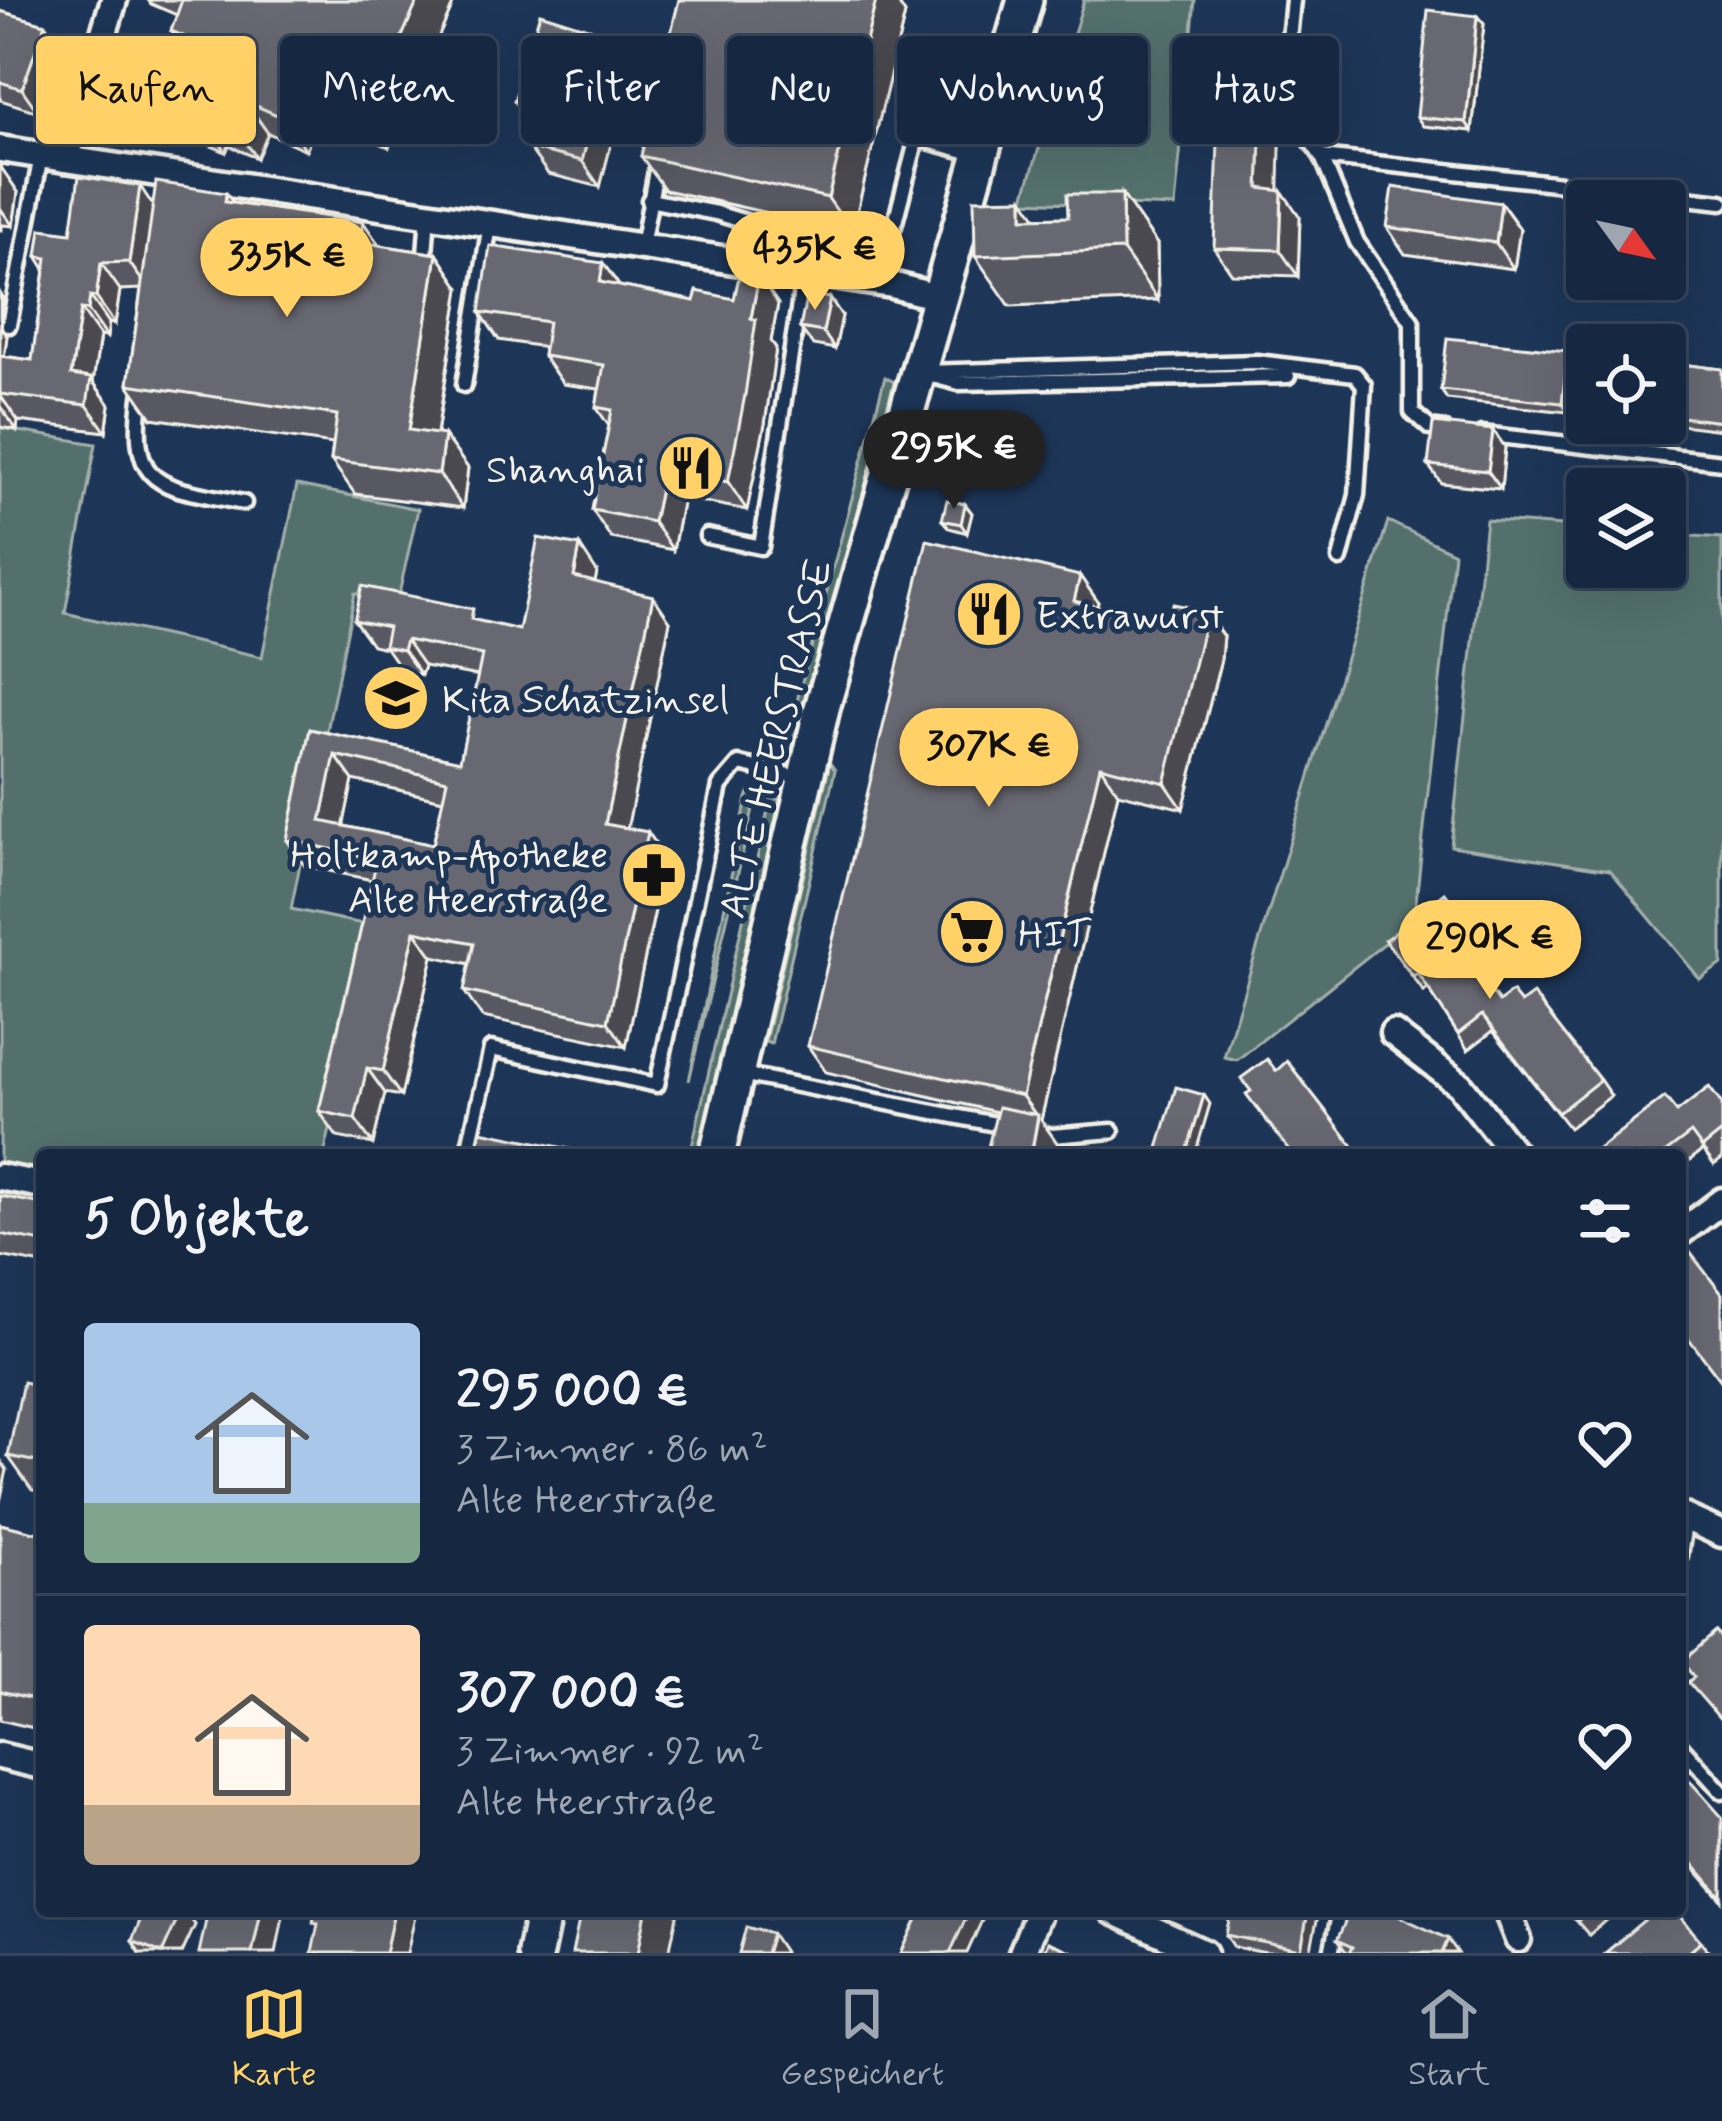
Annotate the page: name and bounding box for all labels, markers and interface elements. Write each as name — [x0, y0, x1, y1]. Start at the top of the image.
chip: Kaufen — [36, 36, 256, 144]
chip: Mieten — [280, 36, 497, 144]
chip: Filter — [521, 36, 703, 144]
chip: Neu — [727, 36, 873, 144]
chip: Wohnung — [897, 36, 1148, 144]
chip: Haus — [1172, 36, 1339, 144]
north arrow — [1566, 180, 1686, 300]
map controls — [1566, 180, 1686, 588]
pin: 435K € — [717, 211, 913, 313]
pin: 335K € — [189, 218, 385, 320]
text: 435K € — [753, 224, 877, 275]
text: 335K € — [227, 231, 347, 282]
button: locate — [1566, 324, 1686, 444]
pin: 295K € — [856, 410, 1052, 512]
text: 295K € — [890, 423, 1018, 474]
restaurant icon: Shanghai — [656, 433, 726, 503]
place label: Shanghai — [486, 446, 644, 497]
button: layers — [1566, 468, 1686, 588]
street label: ALTE HEERSTRASSE — [708, 554, 847, 924]
restaurant icon: Extrawurst — [954, 579, 1024, 649]
place label: Extrawurst — [1036, 592, 1224, 643]
school or university icon: Kita Schatzinsel — [361, 663, 431, 733]
place label: Kita Schatzinsel — [442, 676, 729, 727]
pin: 307K € — [891, 708, 1087, 810]
text: 307K € — [926, 721, 1052, 772]
place label: Holtkamp-Apotheke Alte Heerstraße — [290, 831, 608, 927]
pharmacy icon: Holtkamp-Apotheke Alte Heerstraße — [619, 840, 689, 910]
supermarket icon: HIT — [937, 897, 1007, 967]
pin: 290K € — [1392, 900, 1588, 1002]
place label: HIT — [1018, 910, 1092, 961]
text: 290K € — [1425, 913, 1555, 964]
text: 5 Objekte — [84, 1188, 309, 1254]
icon: filters — [1572, 1188, 1638, 1254]
text: 295 000 € — [456, 1359, 689, 1425]
icon: home — [180, 1371, 324, 1515]
icon: heart — [1572, 1410, 1638, 1476]
text: 3 Zimmer · 86 m² — [456, 1425, 768, 1476]
text: Alte Heerstraße — [456, 1476, 716, 1527]
text: 307 000 € — [456, 1661, 686, 1727]
icon: home — [180, 1673, 324, 1817]
icon: heart — [1572, 1712, 1638, 1778]
text: 3 Zimmer · 92 m² — [456, 1727, 764, 1778]
text: Alte Heerstraße — [456, 1778, 716, 1829]
tab: Karte — [232, 1981, 316, 2097]
tab: Gespeichert — [781, 1981, 944, 2097]
tab: Start — [1408, 1981, 1490, 2097]

